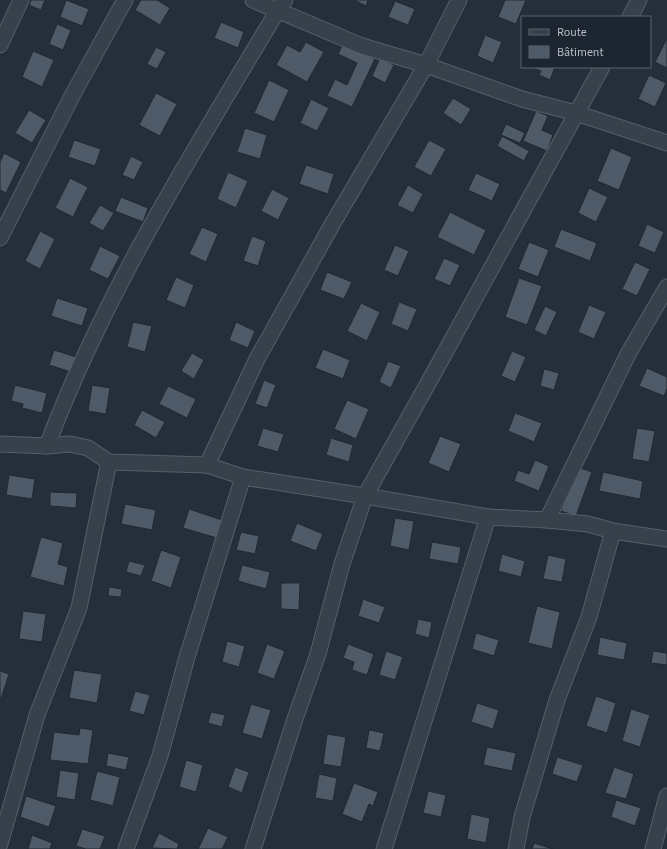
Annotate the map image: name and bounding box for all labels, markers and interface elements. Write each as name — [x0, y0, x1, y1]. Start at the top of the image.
legend — [521, 16, 651, 68]
text: Route — [557, 24, 587, 41]
text: Bâtiment — [557, 44, 603, 61]

